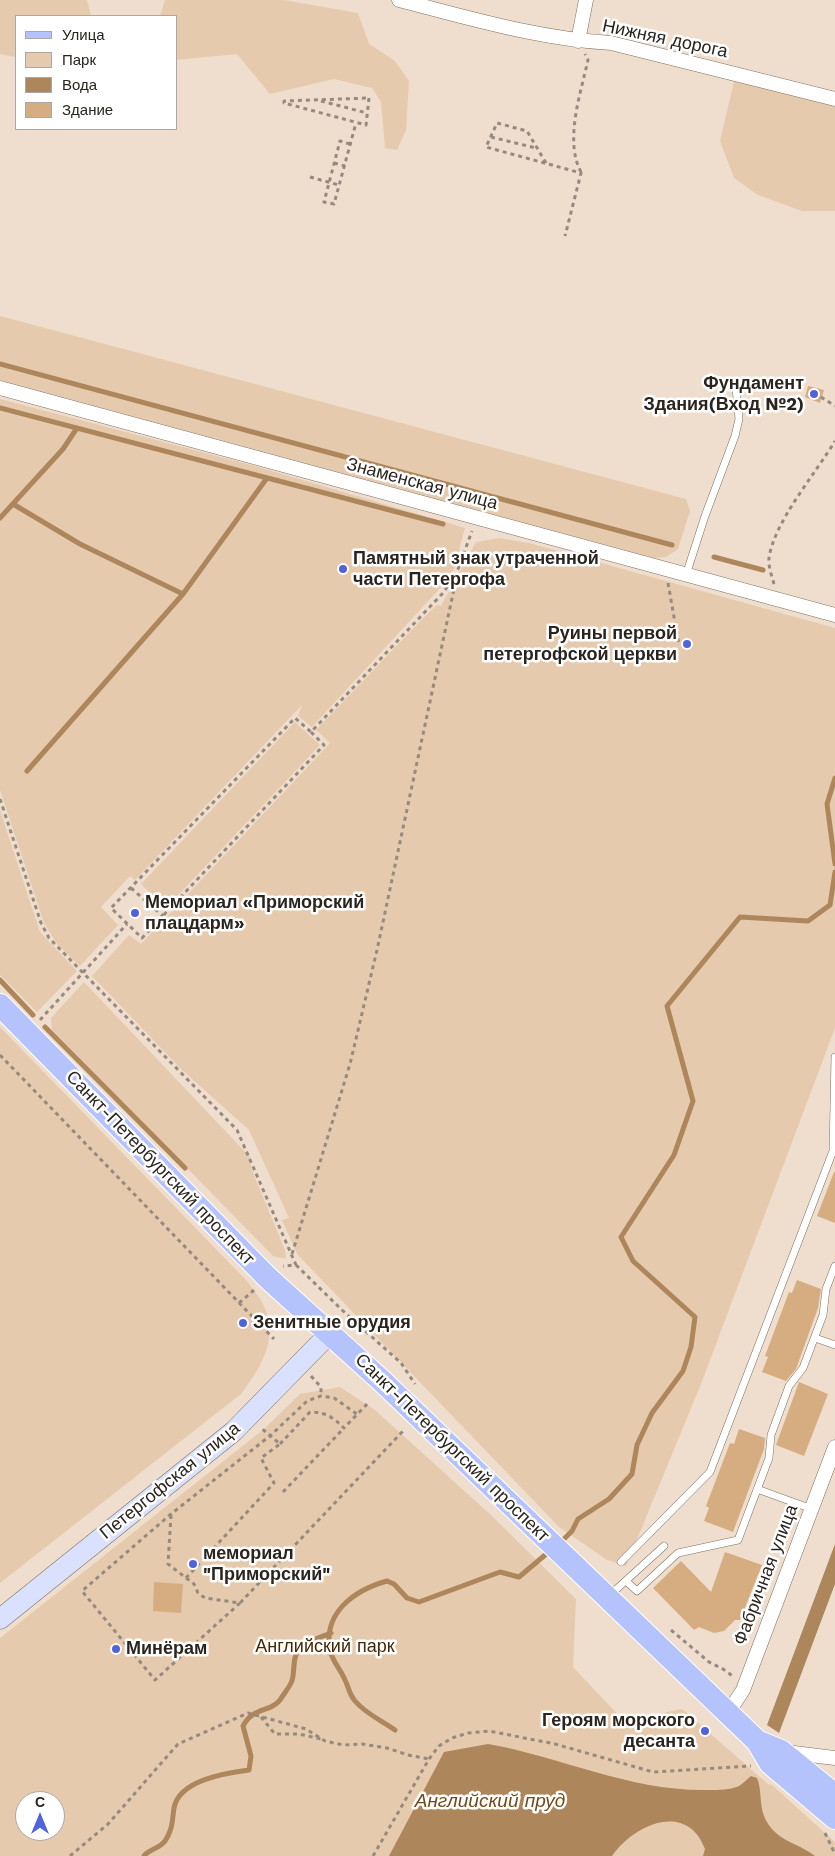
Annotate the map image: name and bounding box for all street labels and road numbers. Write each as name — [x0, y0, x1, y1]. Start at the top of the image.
street label: Нижняя дорога — [600, 15, 730, 63]
street label: Знаменская улица — [344, 453, 500, 515]
street label: Санкт-Петербургский проспект — [61, 1066, 259, 1270]
street label: Санкт-Петербургский проспект — [350, 1349, 554, 1547]
street label: Петергофская улица — [96, 1418, 244, 1544]
street label: Фабричная улица — [729, 1502, 803, 1648]

